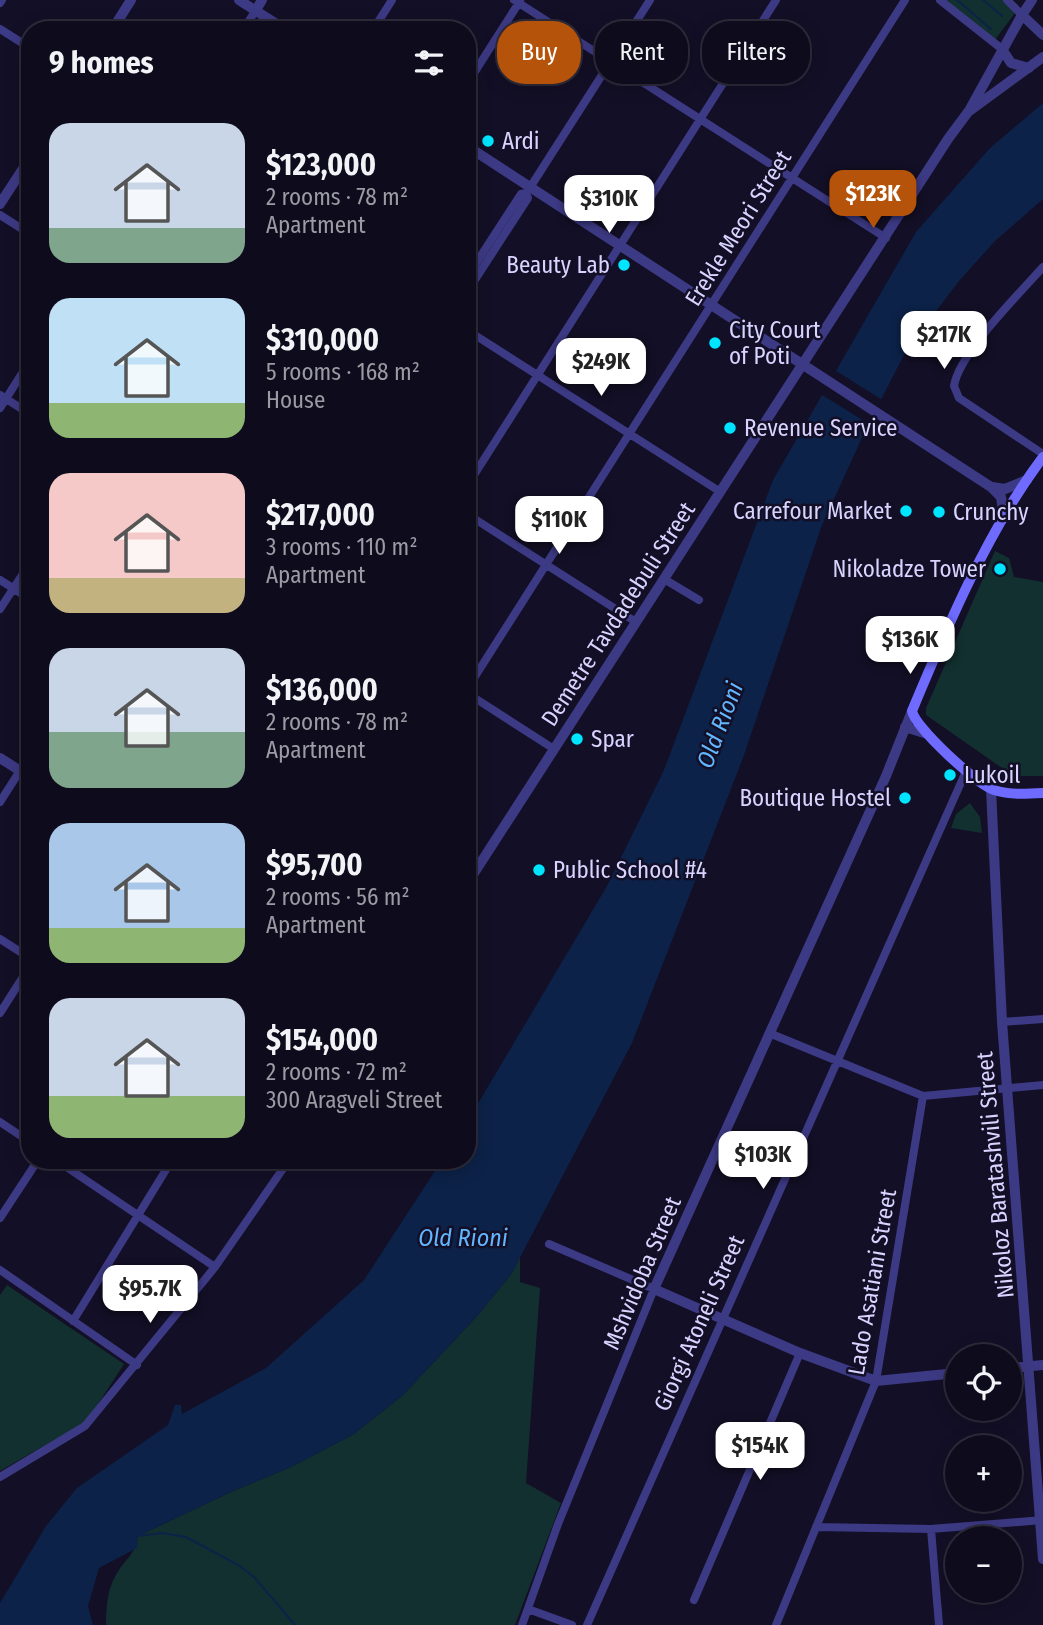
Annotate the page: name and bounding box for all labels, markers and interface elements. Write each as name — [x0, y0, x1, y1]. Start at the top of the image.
chip: Buy — [497, 21, 581, 84]
chip: Rent — [595, 21, 688, 84]
chip: Filters — [702, 21, 810, 84]
icon: filters — [410, 44, 448, 82]
text: 9 homes — [49, 45, 154, 81]
place label: Ardi — [502, 127, 540, 155]
marker: Ardi — [480, 133, 496, 149]
street label: Erekle Meori Street — [679, 145, 797, 311]
text: $123,000 — [266, 147, 376, 183]
icon: home — [105, 151, 189, 235]
pin: $123K — [824, 170, 922, 230]
pin: $310K — [560, 176, 658, 235]
text: $123K — [845, 179, 901, 207]
text: 2 rooms · 78 m² — [266, 183, 408, 211]
text: $310K — [580, 184, 638, 212]
text: Apartment — [266, 211, 366, 239]
place label: Beauty Lab — [506, 251, 610, 279]
marker: Beauty Lab — [616, 257, 632, 273]
pin: $217K — [895, 312, 993, 371]
place label: City Court of Poti — [729, 316, 821, 370]
text: $217K — [917, 320, 971, 348]
text: $310,000 — [266, 322, 379, 358]
icon: home — [105, 326, 189, 410]
marker: City Court of Poti — [707, 335, 723, 351]
pin: $249K — [552, 338, 650, 398]
text: $249K — [572, 347, 630, 375]
text: 5 rooms · 168 m² — [266, 358, 420, 386]
text: House — [266, 386, 325, 414]
place label: Revenue Service — [744, 414, 897, 442]
marker: Revenue Service — [722, 420, 738, 436]
pin: $110K — [510, 496, 608, 556]
street label: Demetre Tavdadebuli Street — [535, 496, 701, 731]
text: $217,000 — [266, 497, 375, 533]
place label: Carrefour Market — [733, 497, 892, 525]
place label: Crunchy — [953, 498, 1029, 526]
icon: home — [105, 501, 189, 585]
marker: Carrefour Market — [898, 503, 914, 519]
marker: Crunchy — [931, 504, 947, 520]
text: $110K — [531, 505, 587, 533]
text: 3 rooms · 110 m² — [266, 533, 417, 561]
place label: Nikoladze Tower — [832, 555, 986, 583]
text: Apartment — [266, 561, 366, 589]
marker: Nikoladze Tower — [992, 561, 1008, 577]
pin: $136K — [861, 616, 959, 676]
text: $136K — [882, 625, 938, 653]
text: $136,000 — [266, 672, 378, 708]
icon: home — [105, 676, 189, 760]
water label: Old Rioni — [691, 678, 749, 772]
text: 2 rooms · 78 m² — [266, 708, 408, 736]
place label: Spar — [591, 725, 634, 753]
marker: Spar — [569, 731, 585, 747]
text: Apartment — [266, 736, 366, 764]
place label: Lukoil — [964, 761, 1020, 789]
marker: Lukoil — [942, 767, 958, 783]
place label: Boutique Hostel — [739, 784, 891, 812]
marker: Boutique Hostel — [897, 790, 913, 806]
text: $95,700 — [266, 847, 363, 883]
icon: home — [105, 851, 189, 935]
place label: Public School #4 — [553, 856, 707, 884]
marker: Public School #4 — [531, 862, 547, 878]
text: 2 rooms · 56 m² — [266, 883, 410, 911]
text: Apartment — [266, 911, 366, 939]
text: $154,000 — [266, 1022, 378, 1058]
icon: home — [105, 1026, 189, 1110]
street label: Nikoloz Baratashvili Street — [970, 1050, 1020, 1299]
text: 2 rooms · 72 m² — [266, 1058, 407, 1086]
text: 300 Aragveli Street — [266, 1086, 442, 1114]
pin: $103K — [714, 1132, 812, 1191]
text: $103K — [735, 1140, 791, 1168]
street label: Lado Asatiani Street — [842, 1186, 902, 1377]
street label: Mshvidoba Street — [597, 1192, 687, 1354]
water label: Old Rioni — [418, 1224, 508, 1252]
street label: Giorgi Atoneli Street — [648, 1230, 751, 1415]
pin: $95.7K — [93, 1266, 207, 1325]
text: $95.7K — [119, 1274, 181, 1302]
map controls — [945, 1344, 1022, 1603]
button: locate — [945, 1344, 1022, 1421]
pin: $154K — [711, 1422, 809, 1482]
text: $154K — [732, 1431, 788, 1459]
button: + — [945, 1435, 1022, 1512]
button: − — [945, 1526, 1022, 1603]

